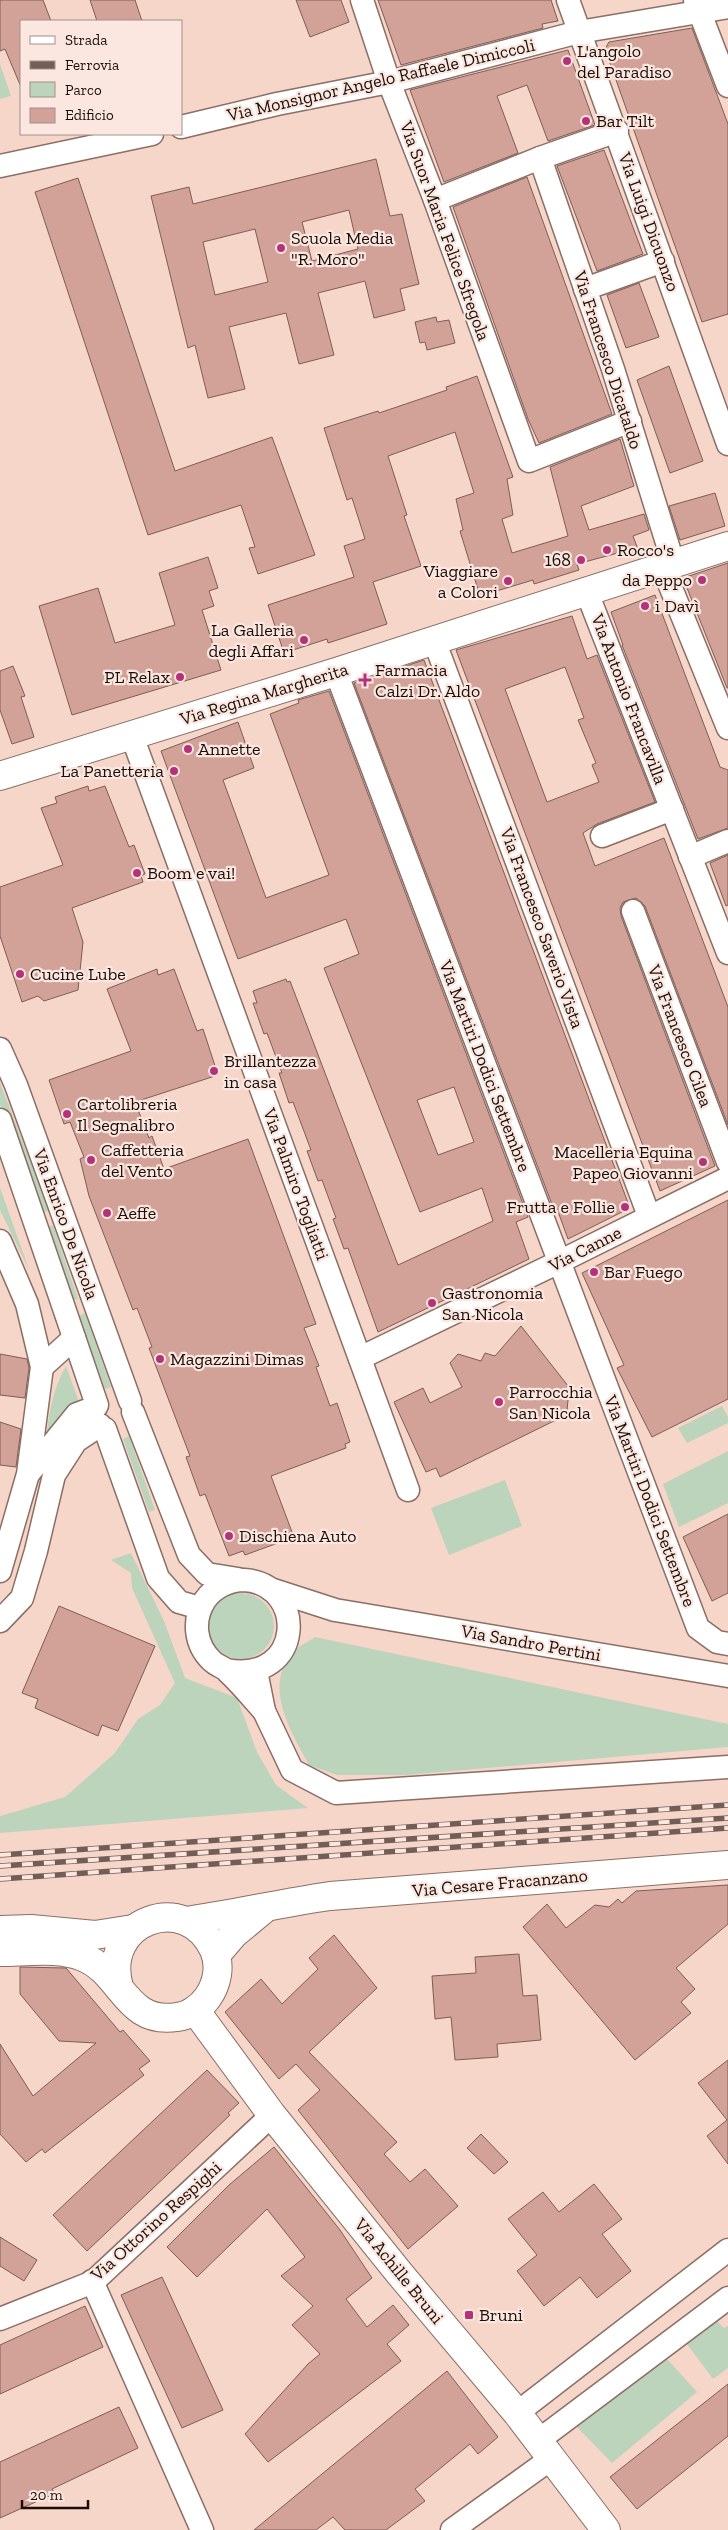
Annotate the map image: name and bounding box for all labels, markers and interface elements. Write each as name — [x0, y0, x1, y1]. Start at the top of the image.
legend — [20, 20, 182, 135]
text: Strada — [65, 31, 108, 49]
street label: Via Monsignor Angelo Raffaele Dimiccoli — [224, 34, 537, 126]
place label: L'angolo del Paradiso — [577, 40, 671, 83]
marker: L'angolo del Paradiso — [561, 55, 573, 67]
text: Ferrovia — [65, 56, 119, 74]
text: Parco — [65, 81, 102, 99]
text: Edificio — [65, 106, 114, 124]
place label: Bar Tilt — [596, 110, 655, 132]
marker: Bar Tilt — [580, 115, 592, 127]
street label: Via Suor Maria Felice Sfregola — [395, 117, 495, 344]
street label: Via Luigi Dicuonzo — [613, 149, 684, 294]
place label: Scuola Media "R. Moro" — [291, 227, 394, 270]
marker: Scuola Media "R. Moro" — [275, 242, 287, 254]
street label: Via Francesco Dicataldo — [568, 267, 647, 452]
place label: Rocco's — [617, 539, 674, 561]
marker: Rocco's — [601, 544, 613, 556]
place label: 168 — [545, 549, 571, 571]
marker: 168 — [575, 554, 587, 566]
place label: Viaggiare a Colori — [422, 560, 498, 603]
place label: da Peppo — [622, 569, 692, 591]
marker: da Peppo — [696, 574, 708, 586]
marker: Viaggiare a Colori — [502, 575, 514, 587]
place label: i Davì — [655, 595, 699, 617]
marker: i Davì — [639, 600, 651, 612]
street label: Via Antonio Francavilla — [586, 610, 672, 788]
place label: La Galleria degli Affari — [208, 619, 294, 662]
marker: La Galleria degli Affari — [298, 634, 310, 646]
street label: Via Regina Margherita — [176, 658, 351, 730]
place label: Farmacia Calzi Dr. Aldo — [375, 659, 480, 702]
place label: PL Relax — [104, 666, 170, 688]
marker: PL Relax — [174, 671, 186, 683]
marker: Farmacia Calzi Dr. Aldo — [359, 674, 371, 686]
place label: Annette — [198, 738, 261, 760]
marker: Annette — [182, 743, 194, 755]
place label: La Panetteria — [61, 760, 164, 782]
marker: La Panetteria — [168, 765, 180, 777]
street label: Via Francesco Saverio Vista — [495, 824, 589, 1032]
place label: Boom e vai! — [147, 862, 235, 884]
marker: Boom e vai! — [131, 867, 143, 879]
street label: Via Martiri Dodici Settembre — [434, 956, 536, 1175]
street label: Via Francesco Cilea — [642, 961, 717, 1111]
place label: Cucine Lube — [30, 963, 126, 985]
marker: Cucine Lube — [14, 968, 26, 980]
place label: Brillantezza in casa — [224, 1050, 317, 1093]
marker: Brillantezza in casa — [208, 1065, 220, 1077]
place label: Cartolibreria Il Segnalibro — [77, 1093, 178, 1136]
street label: Via Palmiro Togliatti — [258, 1104, 334, 1263]
marker: Cartolibreria Il Segnalibro — [61, 1108, 73, 1120]
place label: Caffetteria del Vento — [101, 1139, 184, 1182]
place label: Macelleria Equina Papeo Giovanni — [554, 1141, 693, 1184]
street label: Via Enrico De Nicola — [28, 1145, 104, 1303]
marker: Caffetteria del Vento — [85, 1154, 97, 1166]
marker: Macelleria Equina Papeo Giovanni — [697, 1156, 709, 1168]
place label: Frutta e Follie — [507, 1196, 615, 1218]
marker: Frutta e Follie — [619, 1201, 631, 1213]
place label: Aeffe — [117, 1202, 156, 1224]
marker: Aeffe — [101, 1207, 113, 1219]
street label: Via Canne — [544, 1221, 625, 1277]
place label: Bar Fuego — [604, 1261, 683, 1283]
marker: Bar Fuego — [588, 1266, 600, 1278]
place label: Gastronomia San Nicola — [442, 1282, 544, 1325]
marker: Gastronomia San Nicola — [426, 1297, 438, 1309]
place label: Magazzini Dimas — [170, 1348, 304, 1370]
marker: Magazzini Dimas — [154, 1353, 166, 1365]
place label: Parrocchia San Nicola — [509, 1381, 593, 1424]
street label: Via Martiri Dodici Settembre — [599, 1391, 701, 1610]
marker: Parrocchia San Nicola — [493, 1396, 505, 1408]
place label: Dischiena Auto — [239, 1525, 356, 1547]
marker: Dischiena Auto — [223, 1530, 235, 1542]
street label: Via Sandro Pertini — [458, 1620, 603, 1666]
street label: Via Cesare Fracanzano — [410, 1864, 589, 1902]
street label: Via Ottorino Respighi — [85, 2157, 226, 2286]
street label: Via Achille Bruni — [349, 2213, 448, 2328]
place label: Bruni — [479, 2304, 523, 2326]
marker: Bruni — [463, 2309, 475, 2321]
scale bar — [22, 2478, 89, 2510]
text: 20 m — [30, 2486, 63, 2504]

